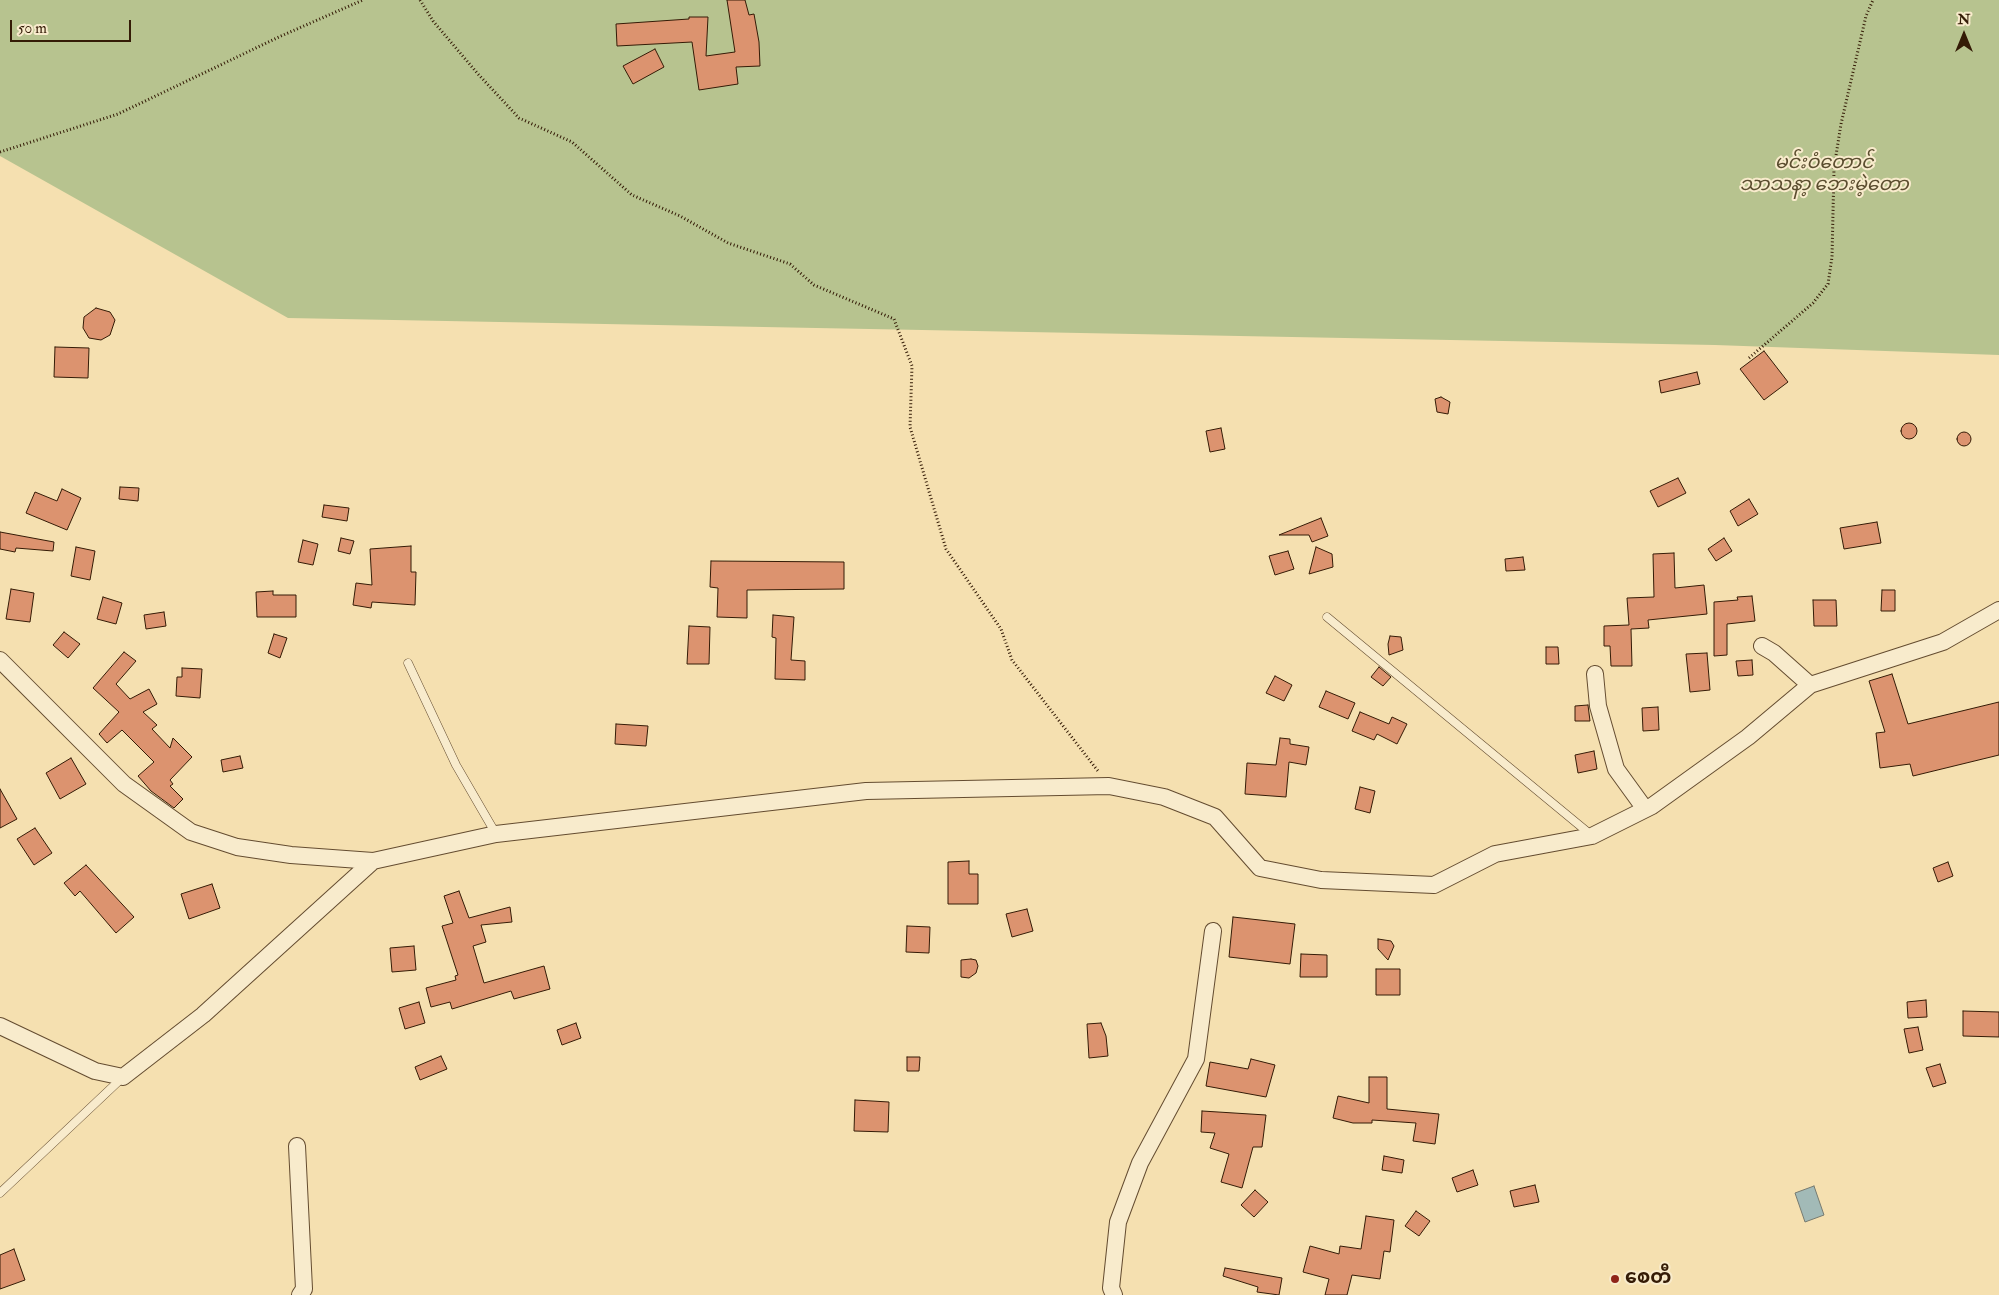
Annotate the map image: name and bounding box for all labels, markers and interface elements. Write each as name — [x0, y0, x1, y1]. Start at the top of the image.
scale bar — [12, 10, 134, 42]
north arrow — [1939, 10, 1989, 60]
text: N — [1958, 11, 1970, 28]
text: 50 m — [18, 19, 47, 38]
park label: မင်းဝံတောင် သာသနာ့ ‌ဘေးမဲ့တော — [1739, 153, 1909, 197]
place label: စေတီ — [1625, 1268, 1671, 1290]
marker: စေတီ — [1609, 1273, 1621, 1285]

